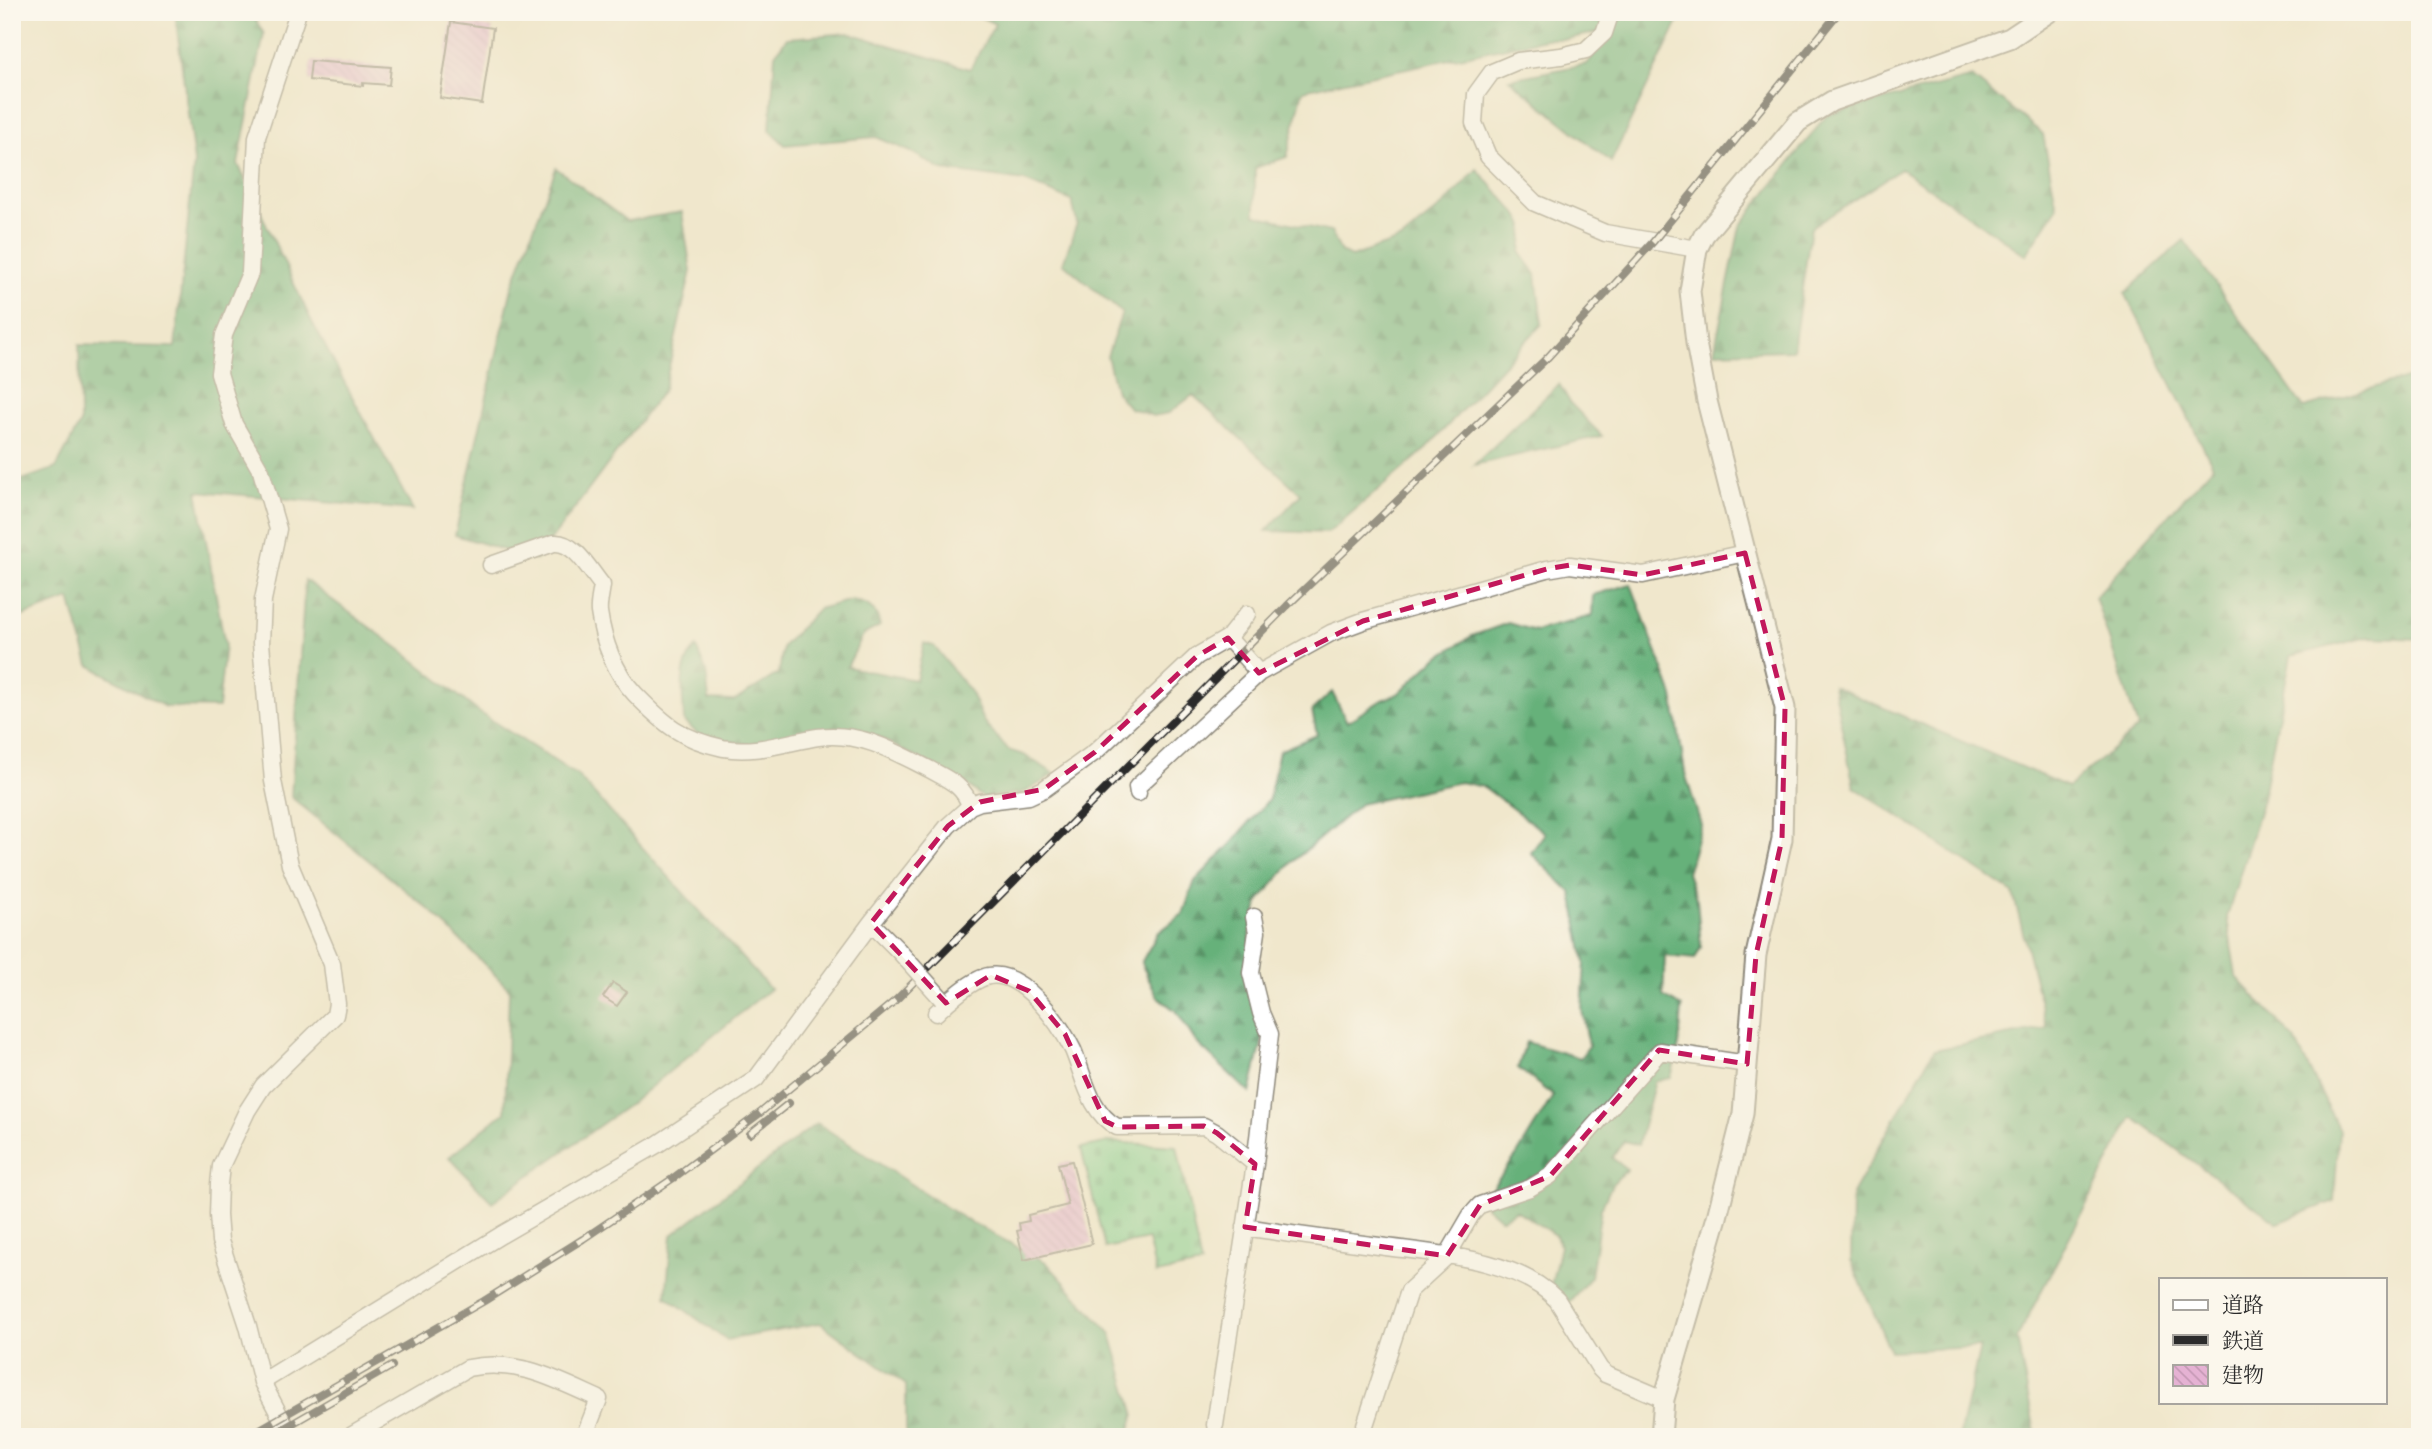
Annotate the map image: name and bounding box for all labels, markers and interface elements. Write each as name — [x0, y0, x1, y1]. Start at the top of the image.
legend — [2159, 1278, 2386, 1404]
text: 道路 — [2222, 1291, 2264, 1320]
text: 鉄道 — [2222, 1327, 2264, 1356]
text: 建物 — [2222, 1361, 2264, 1390]

